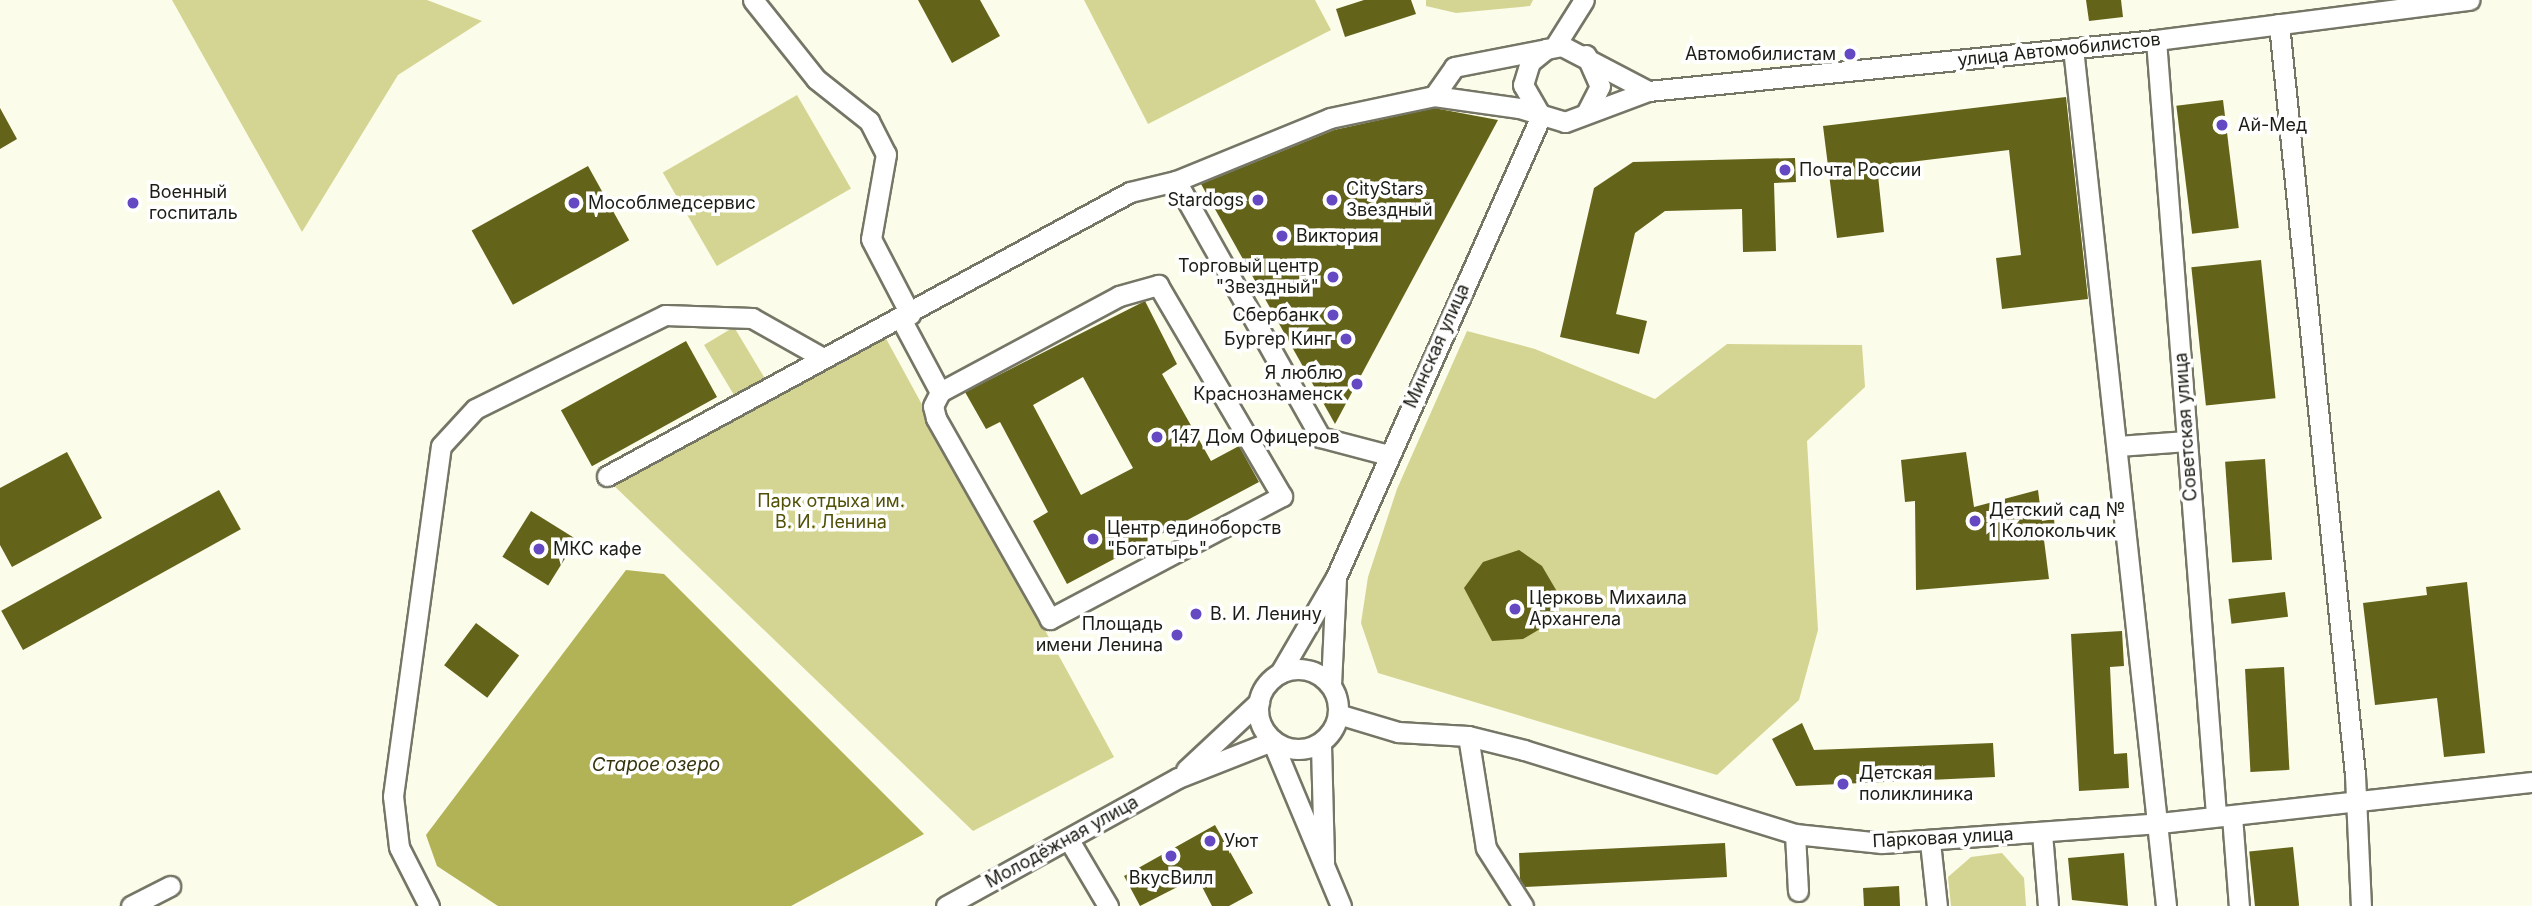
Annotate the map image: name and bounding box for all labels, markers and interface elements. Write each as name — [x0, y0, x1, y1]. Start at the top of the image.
street label: улица Автомобилистов — [1956, 29, 2162, 71]
place label: Автомобилистам — [1685, 43, 1836, 65]
marker: Автомобилистам — [1842, 46, 1858, 62]
place label: Ай-Мед — [2238, 114, 2307, 136]
marker: Ай-Мед — [2212, 115, 2232, 135]
place label: Почта России — [1799, 159, 1921, 181]
marker: Почта России — [1777, 162, 1793, 178]
place label: CityStars Звездный — [1346, 179, 1433, 222]
place label: Военный госпиталь — [149, 182, 238, 224]
place label: Stardogs — [1168, 189, 1244, 211]
place label: Мособлмедсервис — [588, 192, 756, 214]
marker: Stardogs — [1250, 192, 1266, 208]
marker: CityStars Звездный — [1324, 192, 1340, 208]
marker: Военный госпиталь — [123, 193, 143, 213]
marker: Мособлмедсервис — [566, 195, 582, 211]
place label: Виктория — [1296, 225, 1379, 247]
marker: Виктория — [1274, 228, 1290, 244]
place label: Торговый центр "Звездный" — [1178, 256, 1319, 298]
marker: Торговый центр "Звездный" — [1325, 269, 1341, 285]
street label: Минская улица — [1400, 280, 1474, 412]
place label: Сбербанк — [1233, 304, 1319, 326]
marker: Сбербанк — [1325, 307, 1341, 323]
place label: Бургер Кинг — [1224, 328, 1332, 350]
marker: Бургер Кинг — [1338, 331, 1354, 347]
street label: Советская улица — [2170, 352, 2202, 502]
place label: Я люблю Краснознаменск — [1193, 363, 1343, 406]
marker: Я люблю Краснознаменск — [1349, 376, 1365, 392]
place label: 147 Дом Офицеров — [1171, 426, 1340, 448]
marker: 147 Дом Офицеров — [1149, 429, 1165, 445]
park label: Парк отдыха им. В. И. Ленина — [757, 491, 905, 534]
place label: Детский сад № 1 Колокольчик — [1989, 500, 2125, 542]
marker: Детский сад № 1 Колокольчик — [1967, 513, 1983, 529]
place label: Центр единоборств "Богатырь" — [1107, 518, 1281, 560]
marker: Центр единоборств "Богатырь" — [1085, 531, 1101, 547]
place label: МКС кафе — [553, 538, 642, 560]
marker: МКС кафе — [531, 541, 547, 557]
place label: Церковь Михаила Архангела — [1529, 588, 1687, 630]
marker: Церковь Михаила Архангела — [1507, 601, 1523, 617]
place label: В. И. Ленину — [1210, 603, 1322, 625]
marker: В. И. Ленину — [1188, 606, 1204, 622]
place label: Площадь имени Ленина — [1036, 614, 1163, 656]
marker: Площадь имени Ленина — [1169, 627, 1185, 643]
water label: Старое озеро — [592, 754, 720, 776]
place label: Детская поликлиника — [1859, 763, 1973, 806]
marker: Детская поликлиника — [1833, 774, 1853, 794]
street label: Молодёжная улица — [982, 791, 1142, 893]
street label: Парковая улица — [1872, 824, 2014, 852]
place label: Уют — [1224, 830, 1258, 852]
marker: Уют — [1202, 833, 1218, 849]
marker: ВкусВилл — [1163, 848, 1179, 864]
place label: ВкусВилл — [1129, 867, 1213, 889]

